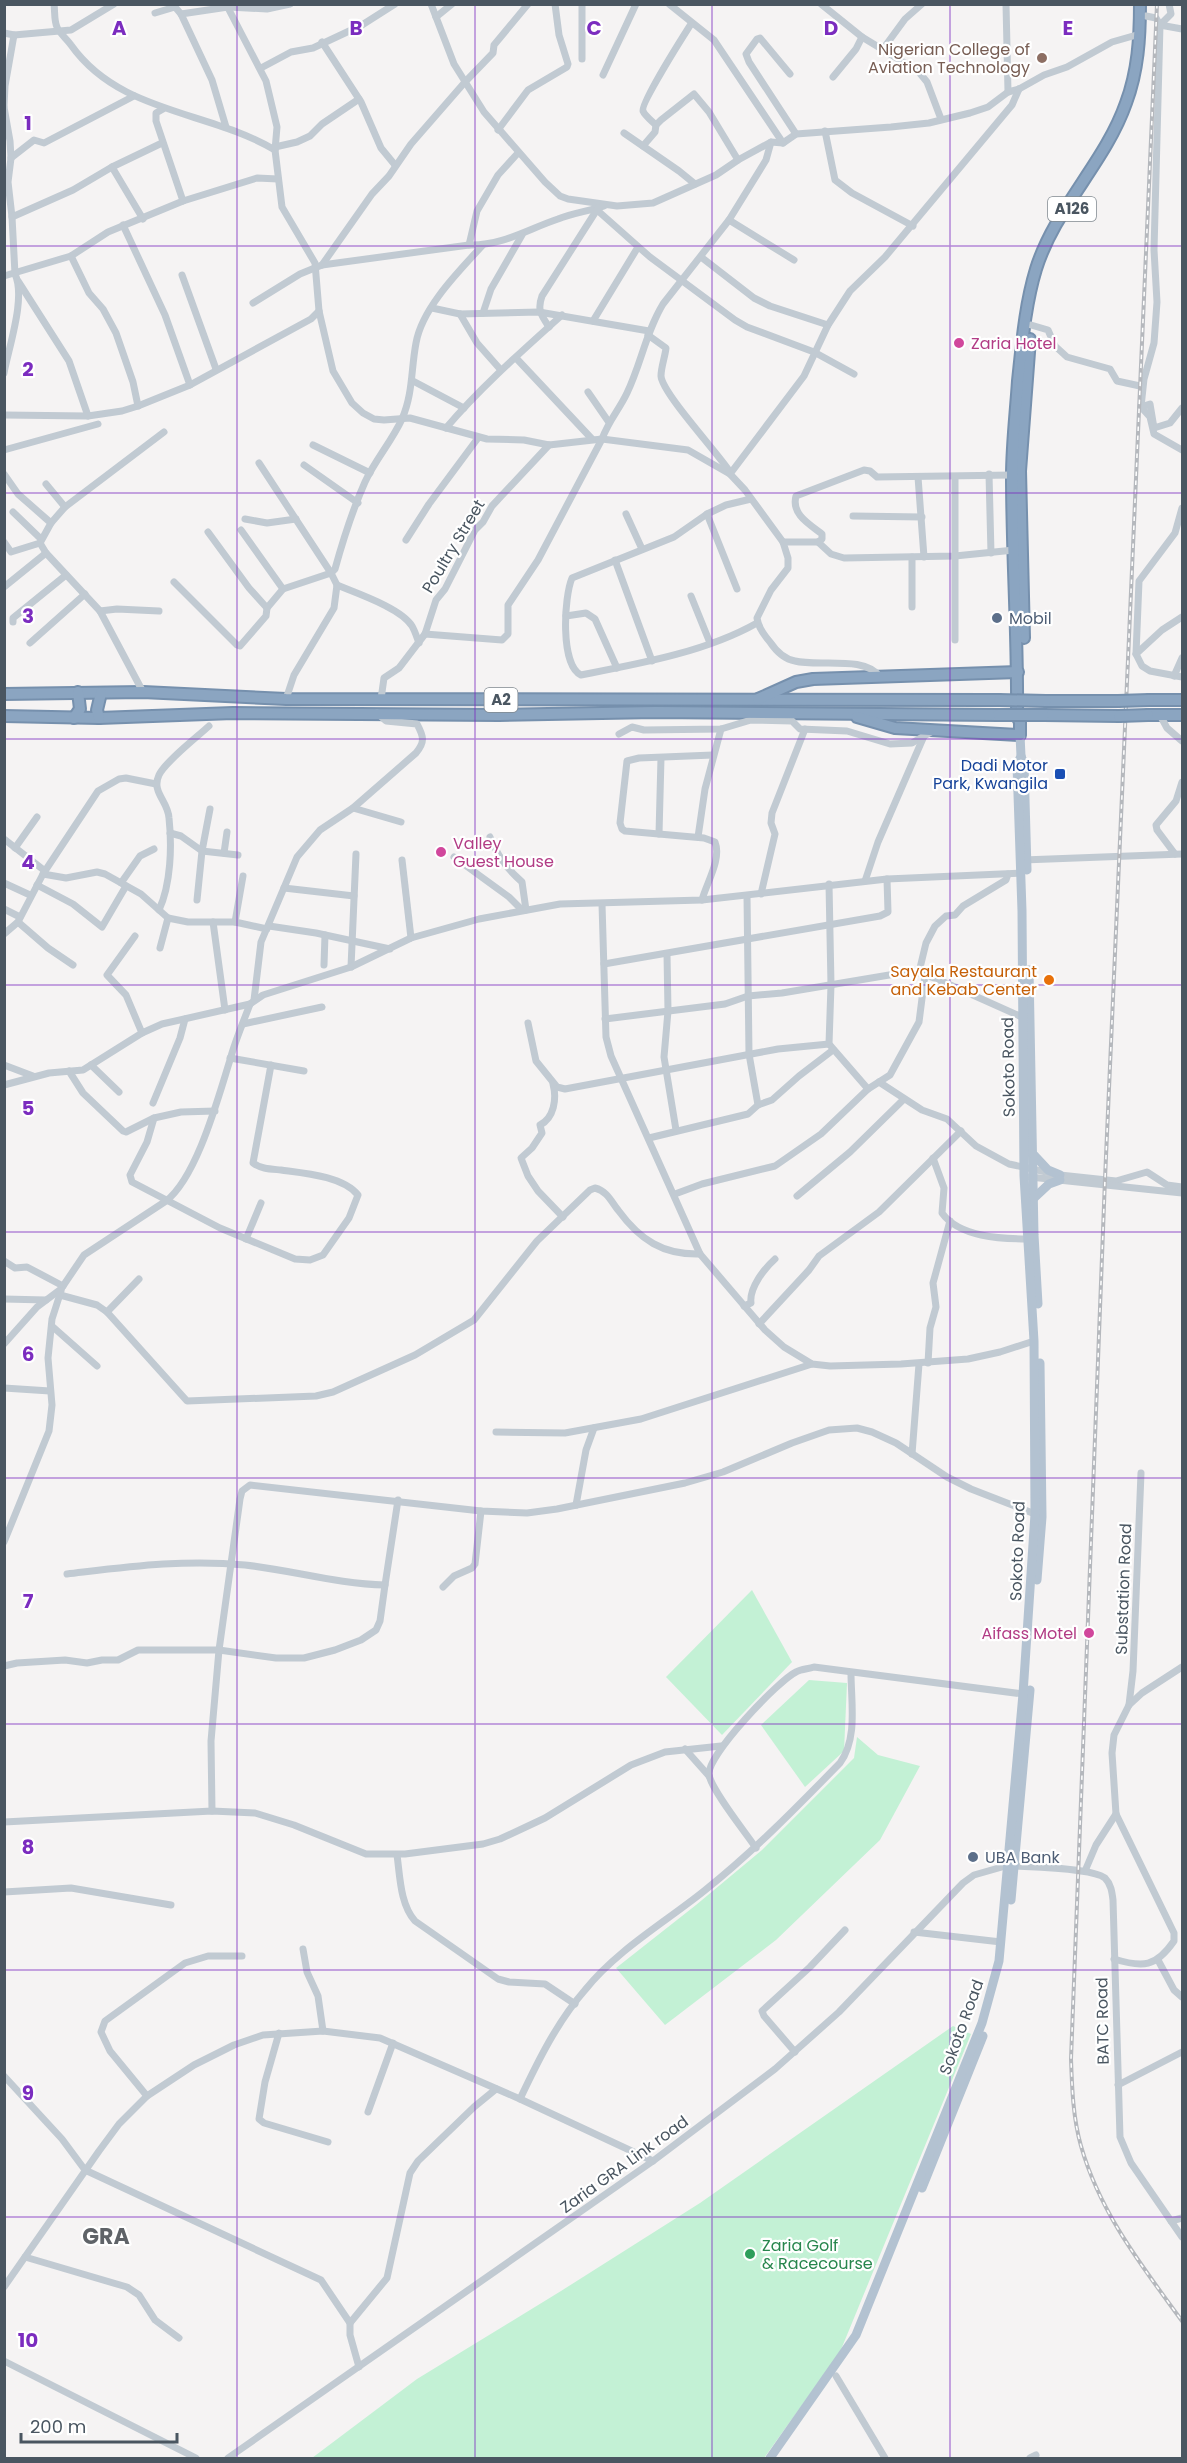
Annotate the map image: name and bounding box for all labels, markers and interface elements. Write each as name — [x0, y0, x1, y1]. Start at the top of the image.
text: A — [112, 14, 127, 42]
text: B — [349, 14, 363, 42]
text: C — [586, 14, 602, 42]
text: D — [824, 14, 838, 42]
text: E — [1063, 14, 1073, 42]
place label: Nigerian College of Aviation Technology — [868, 38, 1030, 79]
marker: Nigerian College of Aviation Technology — [1035, 51, 1049, 65]
text: 1 — [24, 109, 32, 137]
road number: A126 — [1048, 197, 1096, 221]
place label: Zaria Hotel — [971, 332, 1056, 355]
marker: Zaria Hotel — [952, 336, 966, 350]
text: 2 — [22, 355, 34, 383]
street label: Poultry Street — [416, 495, 491, 597]
text: 3 — [22, 602, 34, 630]
place label: Mobil — [1009, 607, 1052, 630]
marker: Mobil — [990, 611, 1004, 625]
road number: A2 — [484, 688, 518, 712]
place label: Dadi Motor Park, Kwangila — [933, 754, 1048, 795]
marker: Dadi Motor Park, Kwangila — [1053, 767, 1067, 781]
place label: Valley Guest House — [453, 832, 554, 873]
marker: Valley Guest House — [434, 845, 448, 859]
text: 4 — [21, 848, 35, 876]
place label: Sayala Restaurant and Kebab Center — [890, 960, 1037, 1001]
marker: Sayala Restaurant and Kebab Center — [1042, 973, 1056, 987]
street label: Sokoto Road — [996, 1017, 1021, 1117]
text: 5 — [22, 1094, 35, 1122]
text: 6 — [22, 1340, 34, 1368]
street label: Sokoto Road — [1004, 1501, 1031, 1601]
street label: Substation Road — [1110, 1523, 1137, 1655]
text: 7 — [23, 1587, 34, 1615]
place label: Aifass Motel — [982, 1622, 1077, 1645]
marker: Aifass Motel — [1082, 1626, 1096, 1640]
text: 8 — [22, 1833, 34, 1861]
place label: UBA Bank — [985, 1846, 1061, 1869]
marker: UBA Bank — [966, 1850, 980, 1864]
street label: Sokoto Road — [934, 1976, 989, 2078]
street label: BATC Road — [1090, 1977, 1115, 2065]
text: 9 — [22, 2079, 34, 2107]
street label: Zaria GRA Link road — [556, 2110, 693, 2219]
district label: GRA — [82, 2221, 130, 2252]
place label: Zaria Golf & Racecourse — [762, 2234, 873, 2275]
marker: Zaria Golf & Racecourse — [743, 2247, 757, 2261]
text: 10 — [18, 2326, 38, 2354]
scale bar — [21, 2406, 177, 2444]
text: 200 m — [30, 2414, 86, 2439]

